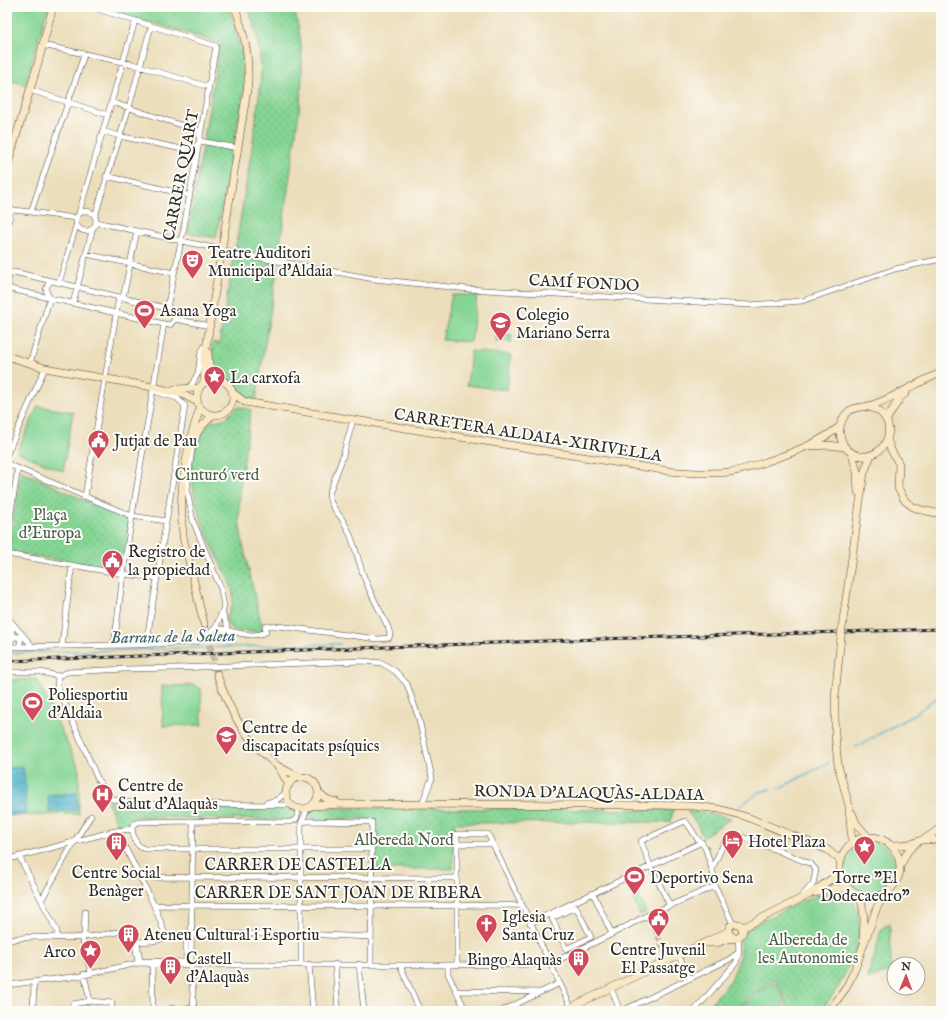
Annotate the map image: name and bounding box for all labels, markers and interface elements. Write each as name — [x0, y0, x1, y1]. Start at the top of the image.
street label: CARRER QUART — [159, 108, 205, 243]
place label: Teatre Auditori Municipal d'Aldaia — [208, 244, 333, 282]
theatre icon: Teatre Auditori Municipal d'Aldaia — [179, 248, 205, 281]
street label: CAMÍ FONDO — [528, 269, 640, 297]
sports icon: Asana Yoga — [132, 297, 158, 330]
place label: Asana Yoga — [159, 302, 236, 322]
place label: Colegio Mariano Serra — [516, 306, 610, 344]
school or university icon: Colegio Mariano Serra — [487, 310, 513, 343]
place icon: La carxofa — [201, 364, 227, 397]
place label: La carxofa — [230, 369, 300, 389]
street label: CARRETERA ALDAIA-XIRIVELLA — [392, 405, 664, 467]
public building icon: Jutjat de Pau — [86, 427, 112, 460]
place label: Jutjat de Pau — [112, 432, 197, 452]
park label: Cinturó verd — [175, 466, 260, 486]
park label: Plaça d'Europa — [19, 506, 81, 544]
place label: Registro de la propiedad — [128, 543, 211, 581]
public building icon: Registro de la propiedad — [99, 547, 125, 580]
water label: Barranc de la Saleta — [110, 626, 236, 649]
place label: Poliesportiu d'Aldaia — [48, 686, 128, 724]
sports icon: Poliesportiu d'Aldaia — [19, 690, 45, 723]
place label: Centre de discapacitats psíquics — [242, 719, 380, 757]
school or university icon: Centre de discapacitats psíquics — [213, 723, 239, 756]
place label: Centre de Salut d'Alaquàs — [118, 777, 218, 815]
street label: RONDA D'ALAQUÀS-ALDAIA — [474, 780, 706, 806]
hospital icon: Centre de Salut d'Alaquàs — [89, 781, 115, 814]
hotel icon: Hotel Plaza — [720, 828, 746, 861]
building icon: Centre Social Benàger — [103, 829, 129, 862]
park label: Albereda Nord — [353, 831, 454, 851]
place label: Hotel Plaza — [748, 833, 826, 853]
place icon: Torre "El Dodecaedro" — [852, 834, 878, 867]
street label: CARRER DE CASTELLA — [205, 856, 393, 876]
place label: Centre Social Benàger — [72, 864, 161, 902]
sports icon: Deportivo Sena — [622, 864, 648, 897]
place label: Deportivo Sena — [650, 869, 753, 889]
place label: Torre "El Dodecaedro" — [820, 869, 910, 907]
street label: CARRER DE SANT JOAN DE RIBERA — [195, 884, 482, 904]
public building icon: Centre Juvenil El Passatge — [645, 906, 671, 939]
place label: Iglesia Santa Cruz — [502, 908, 574, 946]
church icon: Iglesia Santa Cruz — [473, 912, 499, 945]
building icon: Ateneu Cultural i Esportiu — [116, 921, 142, 954]
place label: Ateneu Cultural i Esportiu — [143, 926, 319, 946]
park label: Albereda de les Autonomies — [758, 931, 859, 969]
place icon: Arco — [78, 938, 104, 971]
place label: Centre Juvenil El Passatge — [610, 941, 706, 979]
place label: Arco — [43, 943, 76, 963]
building icon: Bingo Alaquàs — [565, 946, 591, 979]
place label: Castell d'Alaquàs — [186, 950, 250, 988]
place label: Bingo Alaquàs — [467, 951, 562, 971]
building icon: Castell d'Alaquàs — [157, 954, 183, 987]
north arrow — [886, 956, 926, 996]
text: N — [900, 960, 912, 974]

